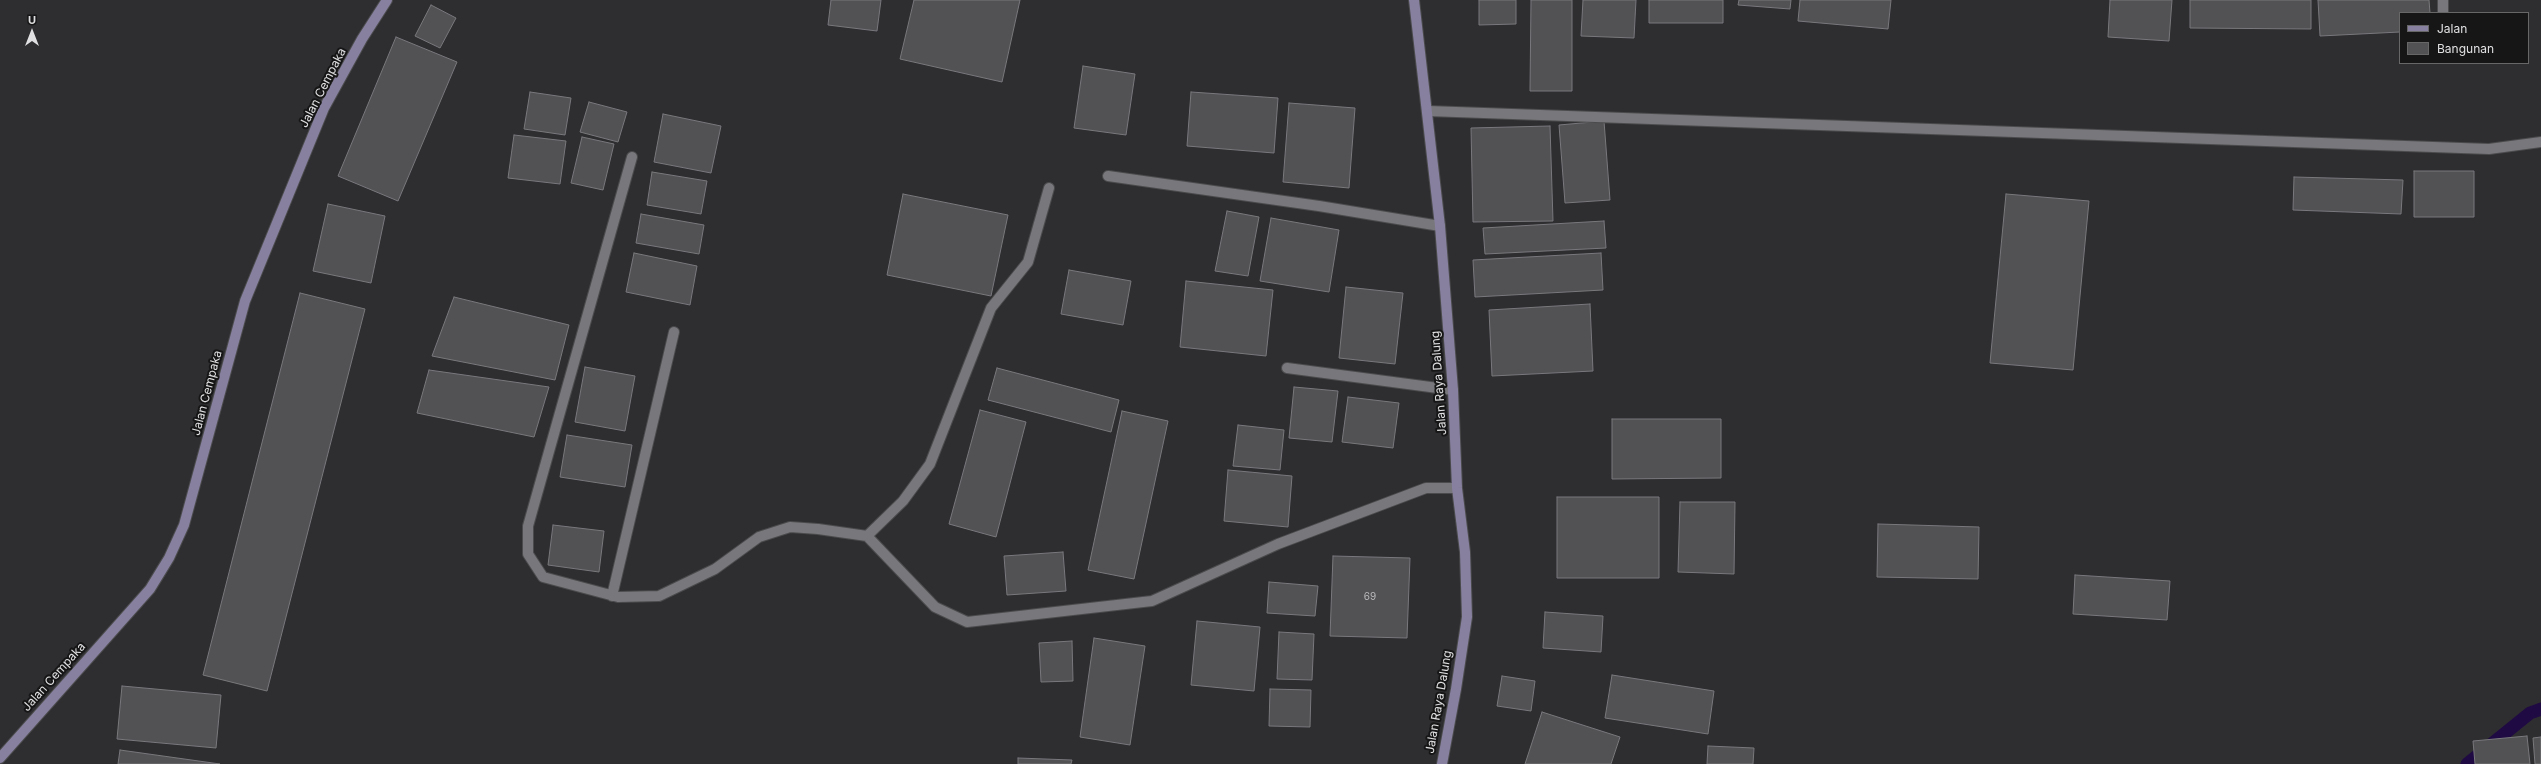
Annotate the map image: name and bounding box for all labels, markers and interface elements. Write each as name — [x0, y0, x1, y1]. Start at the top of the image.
north arrow — [12, 12, 52, 52]
legend — [2399, 12, 2529, 64]
text: U — [28, 13, 36, 27]
text: Jalan — [2437, 21, 2467, 36]
text: Bangunan — [2437, 41, 2494, 56]
street label: Jalan Cempaka — [297, 46, 349, 130]
street label: Jalan Raya Dalung — [1428, 330, 1450, 436]
street label: Jalan Cempaka — [189, 349, 225, 437]
house number: 69 — [1364, 591, 1376, 603]
street label: Jalan Cempaka — [19, 640, 89, 714]
street label: Jalan Raya Dalung — [1423, 649, 1455, 755]

